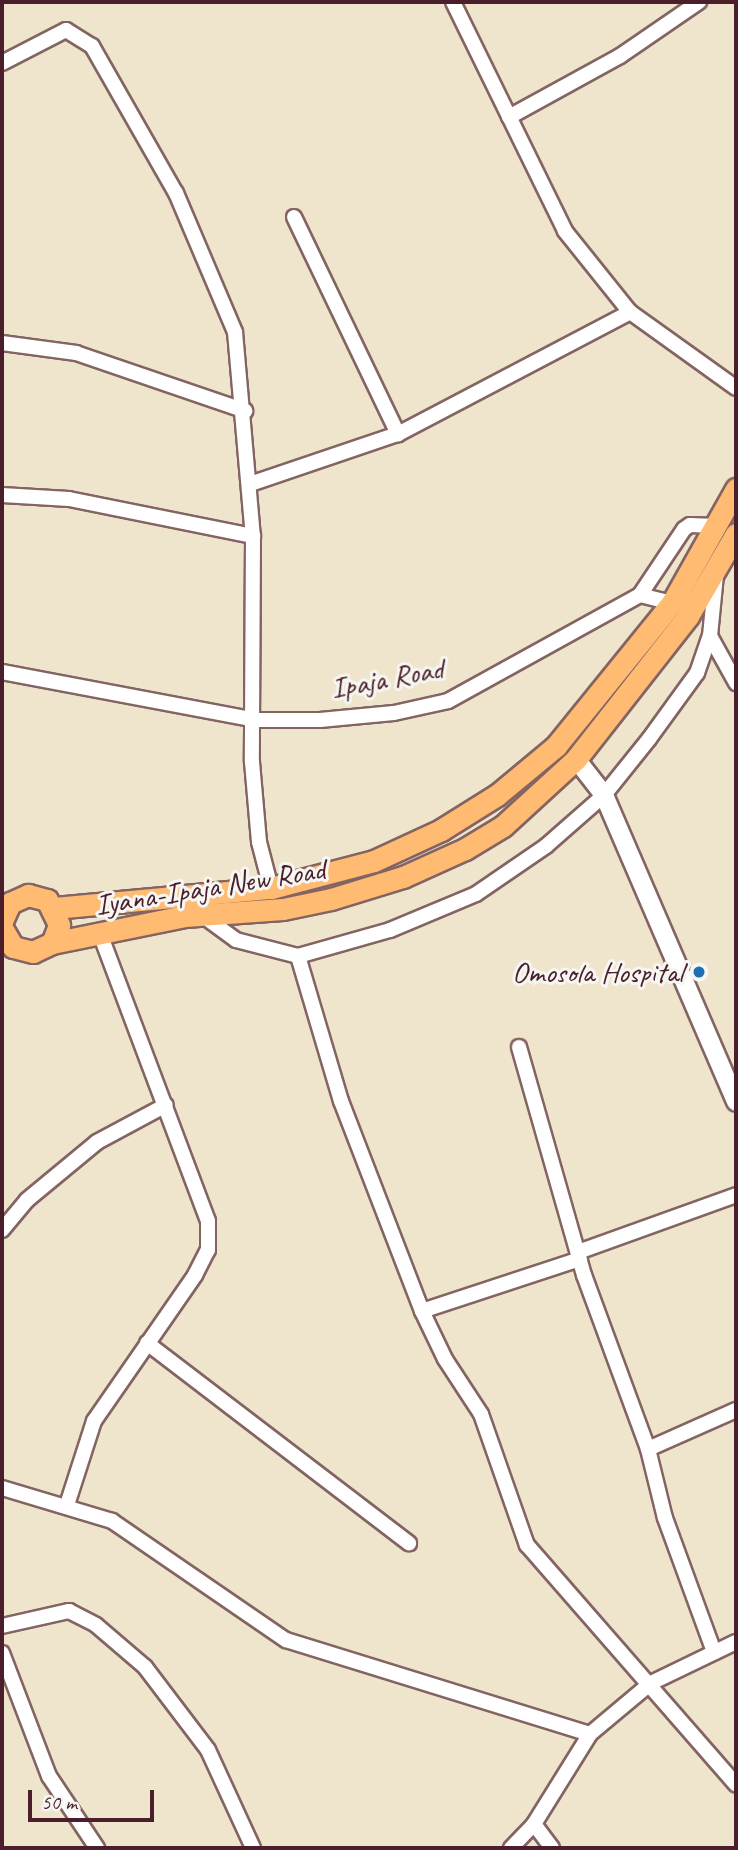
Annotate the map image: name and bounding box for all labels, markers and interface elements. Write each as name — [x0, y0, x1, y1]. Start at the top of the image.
street label: Ipaja Road — [328, 650, 446, 706]
street label: Iyana-Ipaja New Road — [92, 851, 328, 923]
place label: Omosola Hospital — [512, 954, 683, 990]
marker: Omosola Hospital — [689, 962, 709, 982]
scale bar — [32, 1776, 158, 1820]
text: 50 m — [41, 1789, 77, 1815]

